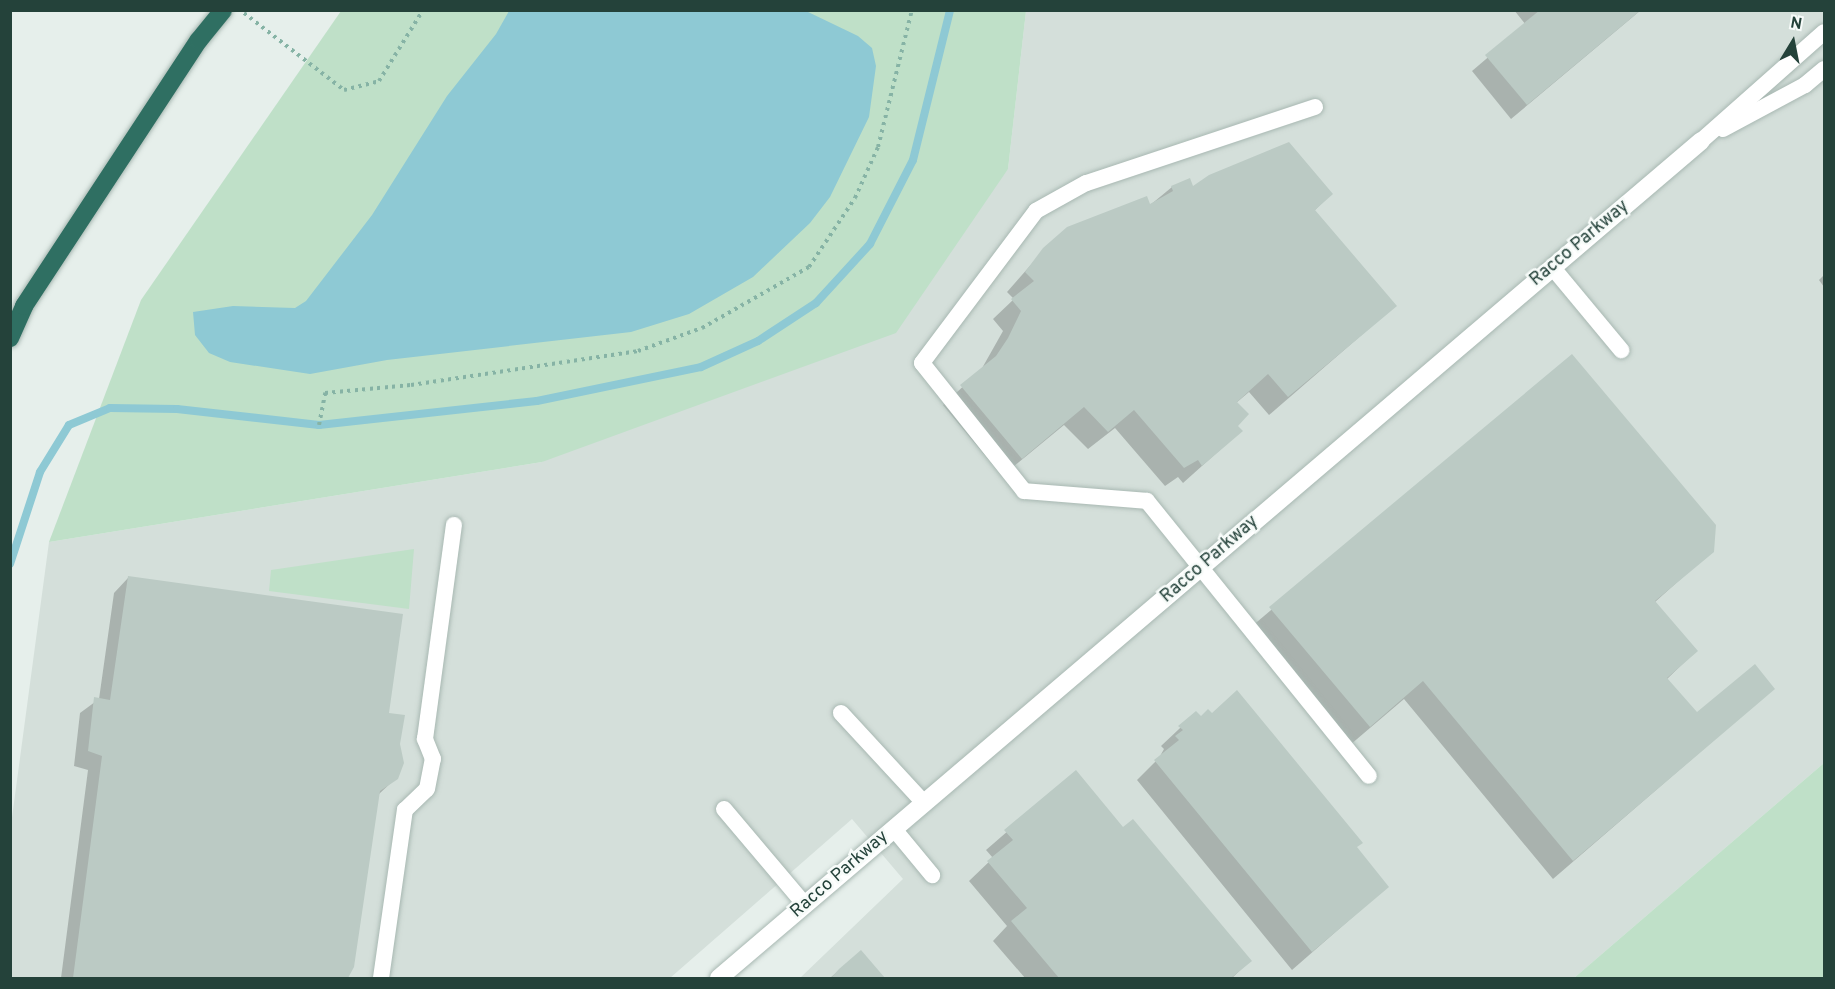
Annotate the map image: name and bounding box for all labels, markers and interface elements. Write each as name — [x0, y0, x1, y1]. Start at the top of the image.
north arrow — [1763, 12, 1823, 72]
text: N — [1789, 13, 1804, 35]
street label: Racco Parkway — [1526, 196, 1634, 292]
street label: Racco Parkway — [1157, 512, 1263, 608]
street label: Racco Parkway — [787, 827, 893, 923]

